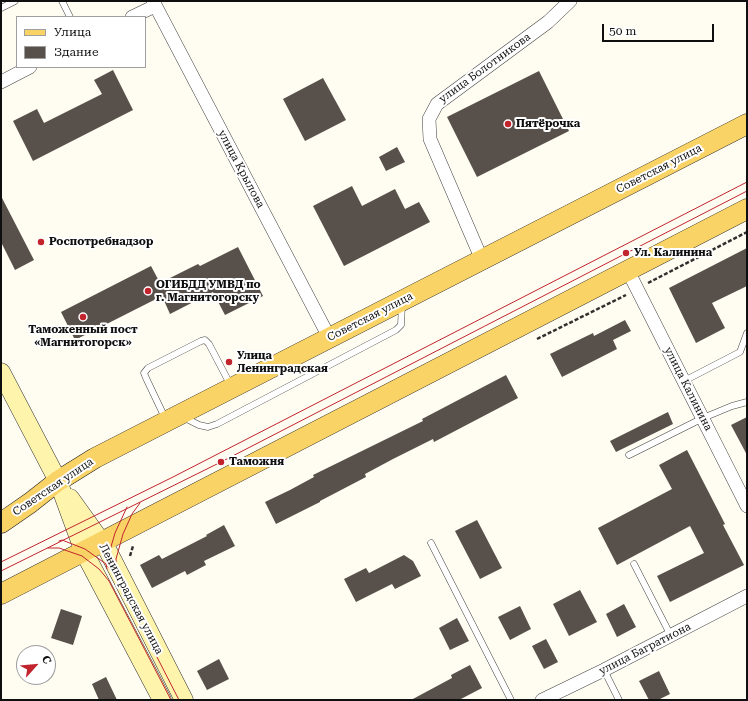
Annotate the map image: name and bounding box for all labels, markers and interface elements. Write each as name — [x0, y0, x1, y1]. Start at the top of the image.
legend — [16, 16, 146, 68]
scale bar — [604, 16, 716, 42]
text: 50 m — [609, 24, 636, 38]
text: Улица — [54, 25, 91, 39]
street label: улица Болотникова — [437, 30, 533, 106]
text: Здание — [54, 45, 98, 59]
place label: Пятёрочка — [516, 117, 580, 131]
marker: Пятёрочка — [503, 119, 513, 129]
street label: улица Крылова — [215, 128, 267, 210]
street label: Советская улица — [614, 142, 704, 196]
place label: Роспотребнадзор — [49, 235, 153, 249]
marker: Роспотребнадзор — [36, 237, 46, 247]
place label: Ул. Калинина — [634, 246, 712, 260]
marker: Ул. Калинина — [621, 248, 631, 258]
place label: ОГИБДД УМВД по г. Магнитогорску — [156, 278, 261, 304]
marker: ОГИБДД УМВД по г. Магнитогорску — [143, 286, 153, 296]
street label: Советская улица — [325, 290, 415, 344]
marker: Таможенный пост «Магнитогорск» — [78, 312, 88, 322]
place label: Таможенный пост «Магнитогорск» — [28, 323, 138, 349]
street label: улица Калинина — [661, 345, 715, 433]
place label: Улица Ленинградская — [237, 349, 328, 375]
marker: Улица Ленинградская — [224, 357, 234, 367]
street label: Советская улица — [10, 455, 96, 519]
place label: Таможня — [229, 455, 284, 469]
marker: Таможня — [216, 457, 226, 467]
street label: Ленинградская улица — [96, 541, 166, 657]
street label: улица Багратиона — [597, 620, 693, 678]
north arrow — [16, 645, 56, 685]
text: С — [39, 653, 54, 666]

